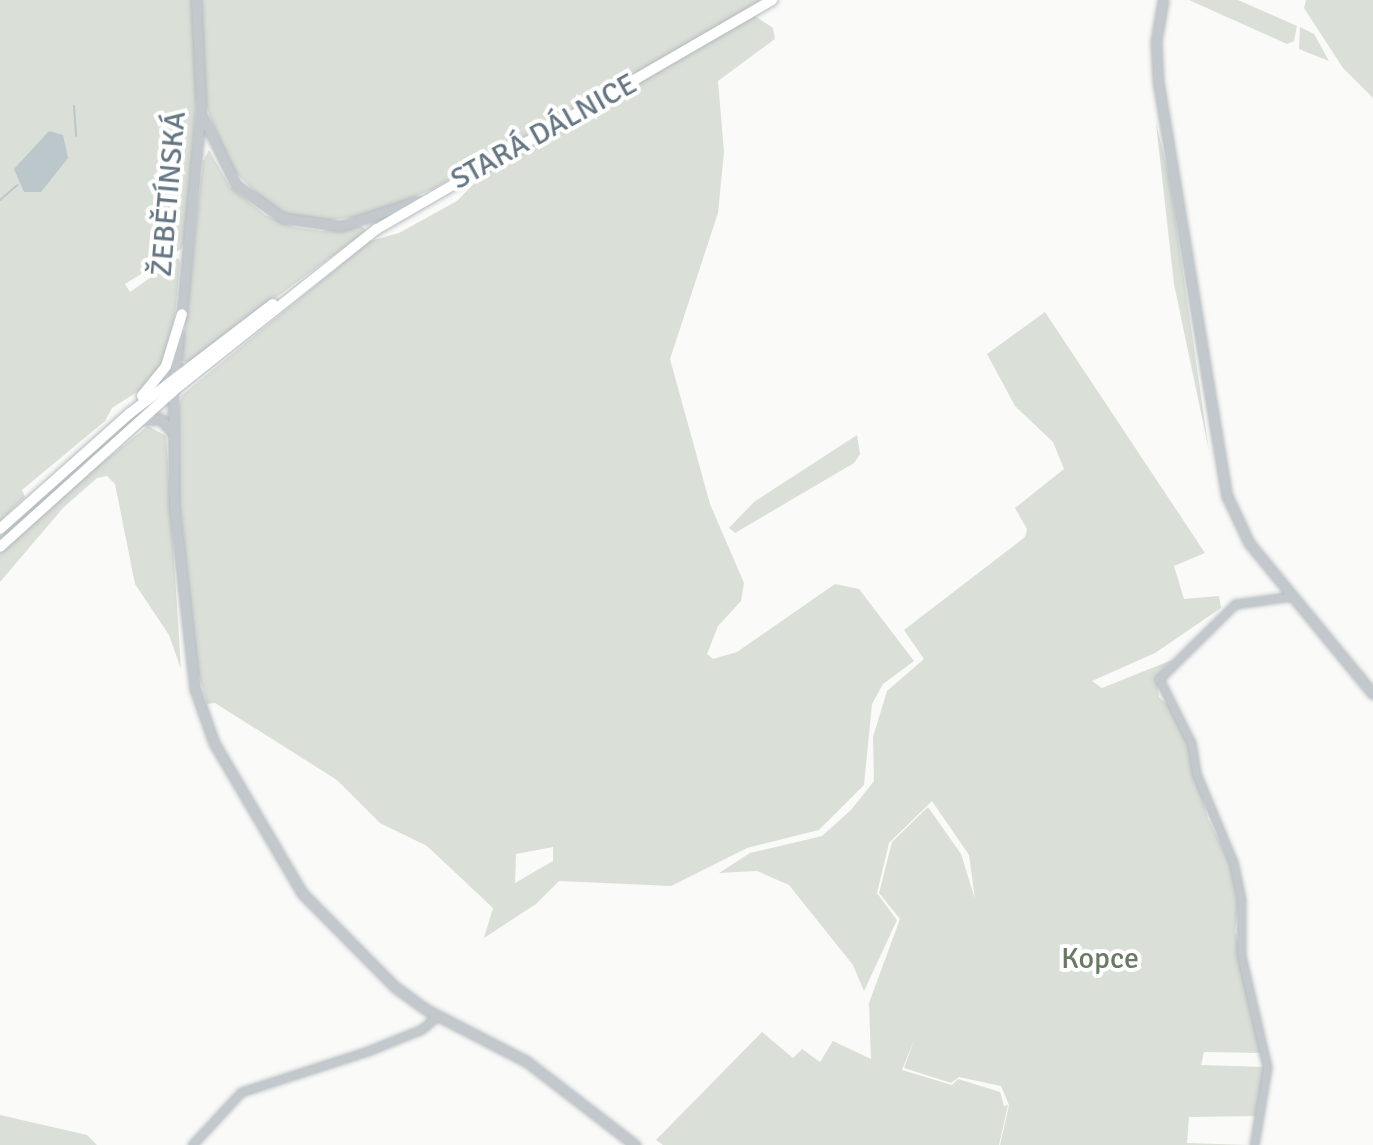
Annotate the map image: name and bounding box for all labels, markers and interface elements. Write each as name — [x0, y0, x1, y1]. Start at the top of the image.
street label: STARÁ DÁLNICE — [445, 66, 643, 198]
street label: ŽEBĚTÍNSKÁ — [144, 110, 194, 278]
park label: Kopce — [1061, 941, 1139, 977]

